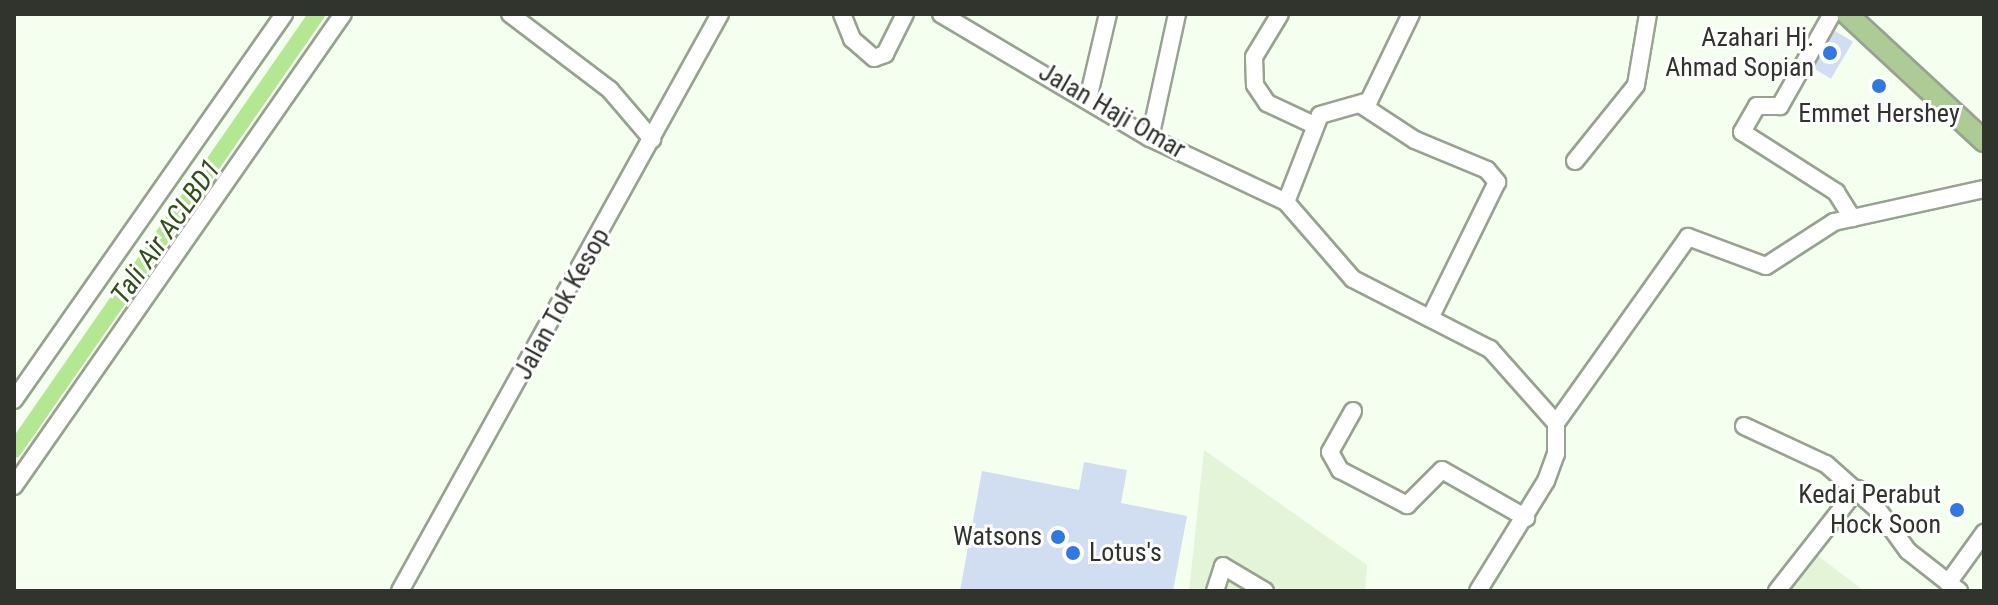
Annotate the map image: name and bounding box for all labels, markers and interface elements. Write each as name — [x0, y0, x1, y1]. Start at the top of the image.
place label: Azahari Hj. Ahmad Sopian — [1665, 22, 1814, 84]
marker: Azahari Hj. Ahmad Sopian — [1821, 44, 1839, 62]
street label: Jalan Haji Omar — [1033, 57, 1191, 165]
marker: Emmet Hershey — [1870, 77, 1888, 95]
place label: Emmet Hershey — [1798, 98, 1960, 130]
water label: Tali Air ACLBD1 — [104, 153, 228, 311]
street label: Jalan Tok Kesop — [507, 223, 617, 385]
place label: Kedai Perabut Hock Soon — [1798, 479, 1941, 540]
marker: Kedai Perabut Hock Soon — [1948, 501, 1966, 519]
place label: Watsons — [953, 521, 1042, 553]
marker: Watsons — [1049, 528, 1067, 546]
place label: Lotus's — [1089, 537, 1162, 569]
marker: Lotus's — [1064, 544, 1082, 562]

